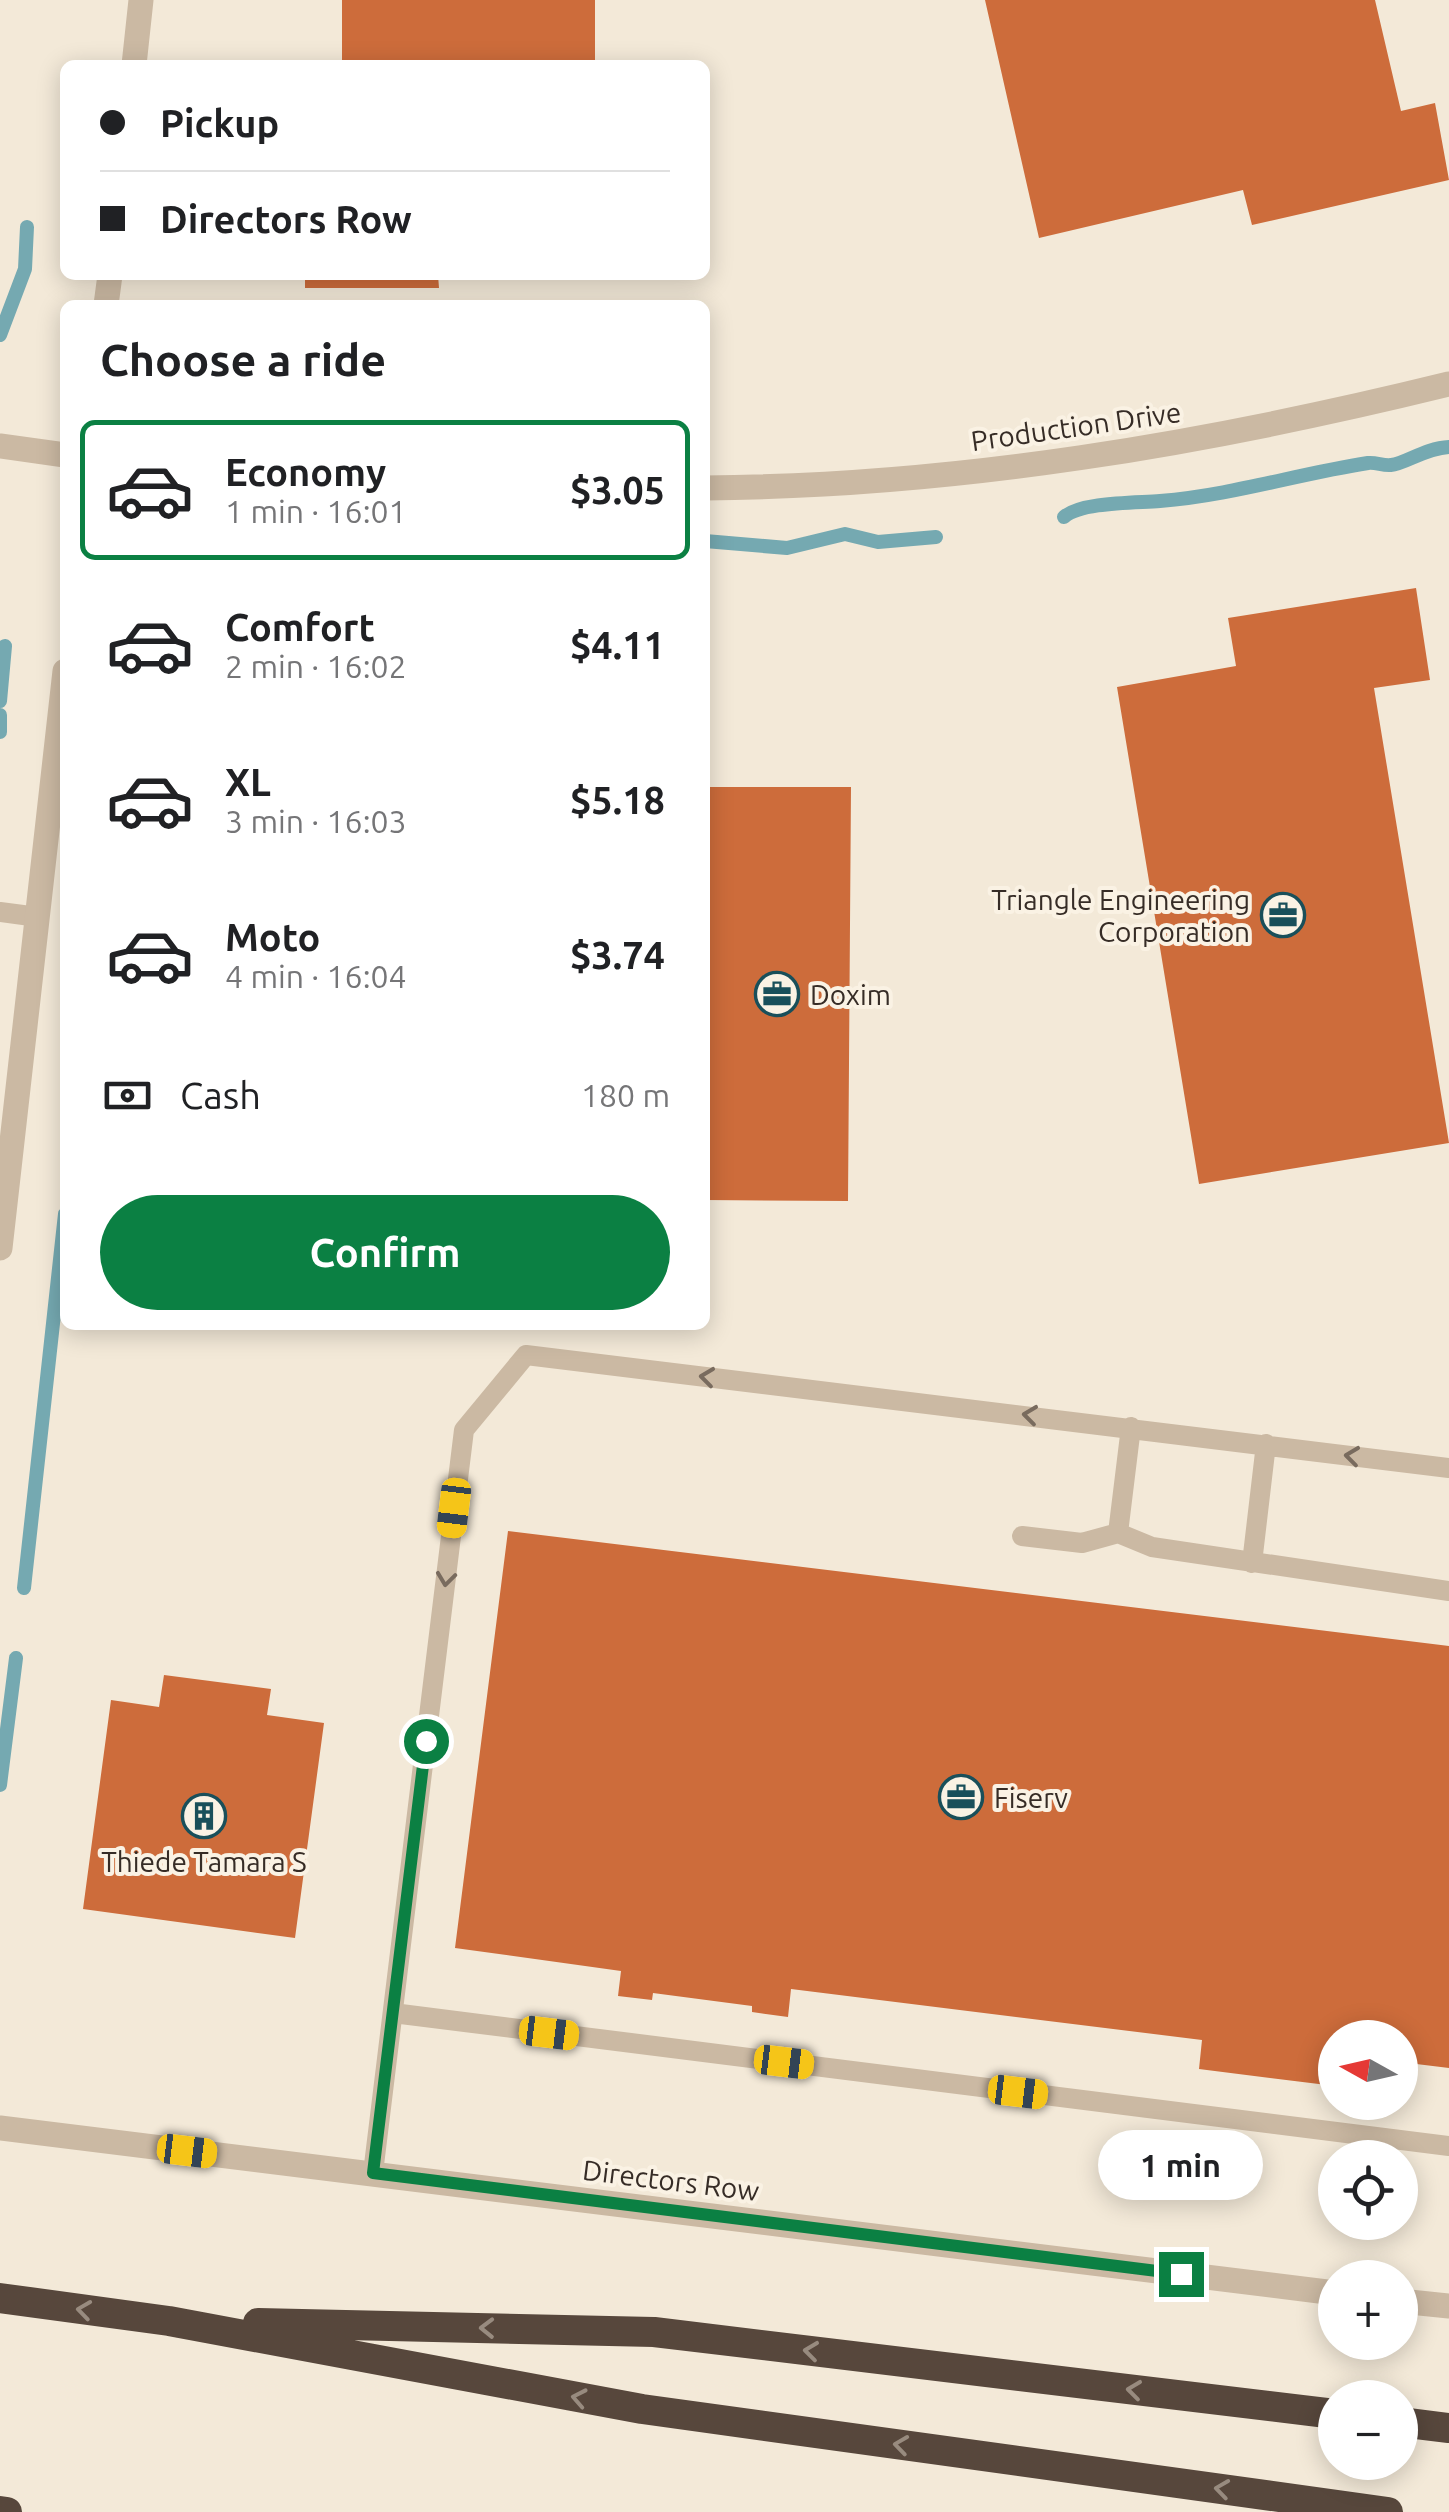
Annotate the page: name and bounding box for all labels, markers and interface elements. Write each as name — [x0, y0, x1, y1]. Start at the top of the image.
text: Pickup — [160, 102, 279, 144]
text: Directors Row — [160, 198, 412, 240]
text: Choose a ride — [100, 334, 386, 385]
street label: Production Drive — [969, 396, 1183, 456]
icon: car — [105, 445, 195, 535]
text: Economy — [225, 451, 386, 493]
text: $3.05 — [570, 469, 665, 511]
text: 1 min · 16:01 — [225, 493, 407, 529]
icon: car — [105, 600, 195, 690]
text: Comfort — [225, 606, 375, 648]
text: $4.11 — [570, 624, 665, 666]
text: 2 min · 16:02 — [225, 648, 407, 684]
icon: car — [105, 755, 195, 845]
text: XL — [225, 761, 271, 803]
text: $5.18 — [570, 779, 665, 821]
text: 3 min · 16:03 — [225, 803, 407, 839]
place label: Triangle Engineering Corporation — [991, 884, 1250, 947]
office icon: Triangle Engineering Corporation — [1260, 892, 1306, 938]
icon: car — [105, 910, 195, 1000]
text: Moto — [225, 916, 320, 958]
text: $3.74 — [570, 934, 665, 976]
text: 4 min · 16:04 — [225, 958, 407, 994]
office icon: Doxim — [754, 971, 800, 1017]
place label: Doxim — [810, 979, 891, 1010]
icon: cash — [100, 1068, 155, 1123]
text: Cash — [180, 1074, 261, 1116]
text: 180 m — [581, 1077, 670, 1113]
button: Confirm — [100, 1195, 670, 1310]
one-way arrow — [699, 1367, 715, 1388]
one-way arrow — [1021, 1405, 1037, 1426]
one-way arrow — [1344, 1446, 1361, 1467]
car — [435, 1476, 473, 1540]
one-way arrow — [436, 1571, 457, 1587]
route start — [404, 1719, 449, 1764]
office icon: Fiserv — [938, 1774, 984, 1820]
place label: Fiserv — [994, 1782, 1068, 1813]
building icon: Thiede Tamara S — [181, 1793, 227, 1839]
place label: Thiede Tamara S — [101, 1846, 307, 1877]
car — [517, 2014, 581, 2052]
north arrow — [1318, 2020, 1418, 2120]
map controls — [1318, 2020, 1418, 2480]
car — [752, 2043, 816, 2081]
car — [986, 2073, 1050, 2111]
callout: 1 min — [1098, 2129, 1264, 2199]
car — [155, 2132, 219, 2170]
button: locate — [1318, 2140, 1418, 2240]
text: 1 min — [1140, 2147, 1221, 2183]
street label: Directors Row — [581, 2154, 761, 2206]
route end — [1159, 2252, 1204, 2297]
button: + — [1318, 2260, 1418, 2360]
one-way arrow — [76, 2300, 93, 2321]
one-way arrow — [478, 2317, 494, 2339]
one-way arrow — [803, 2341, 820, 2362]
one-way arrow — [1126, 2380, 1142, 2401]
button: − — [1318, 2380, 1418, 2480]
one-way arrow — [571, 2388, 588, 2409]
one-way arrow — [892, 2435, 909, 2456]
one-way arrow — [1214, 2480, 1231, 2501]

